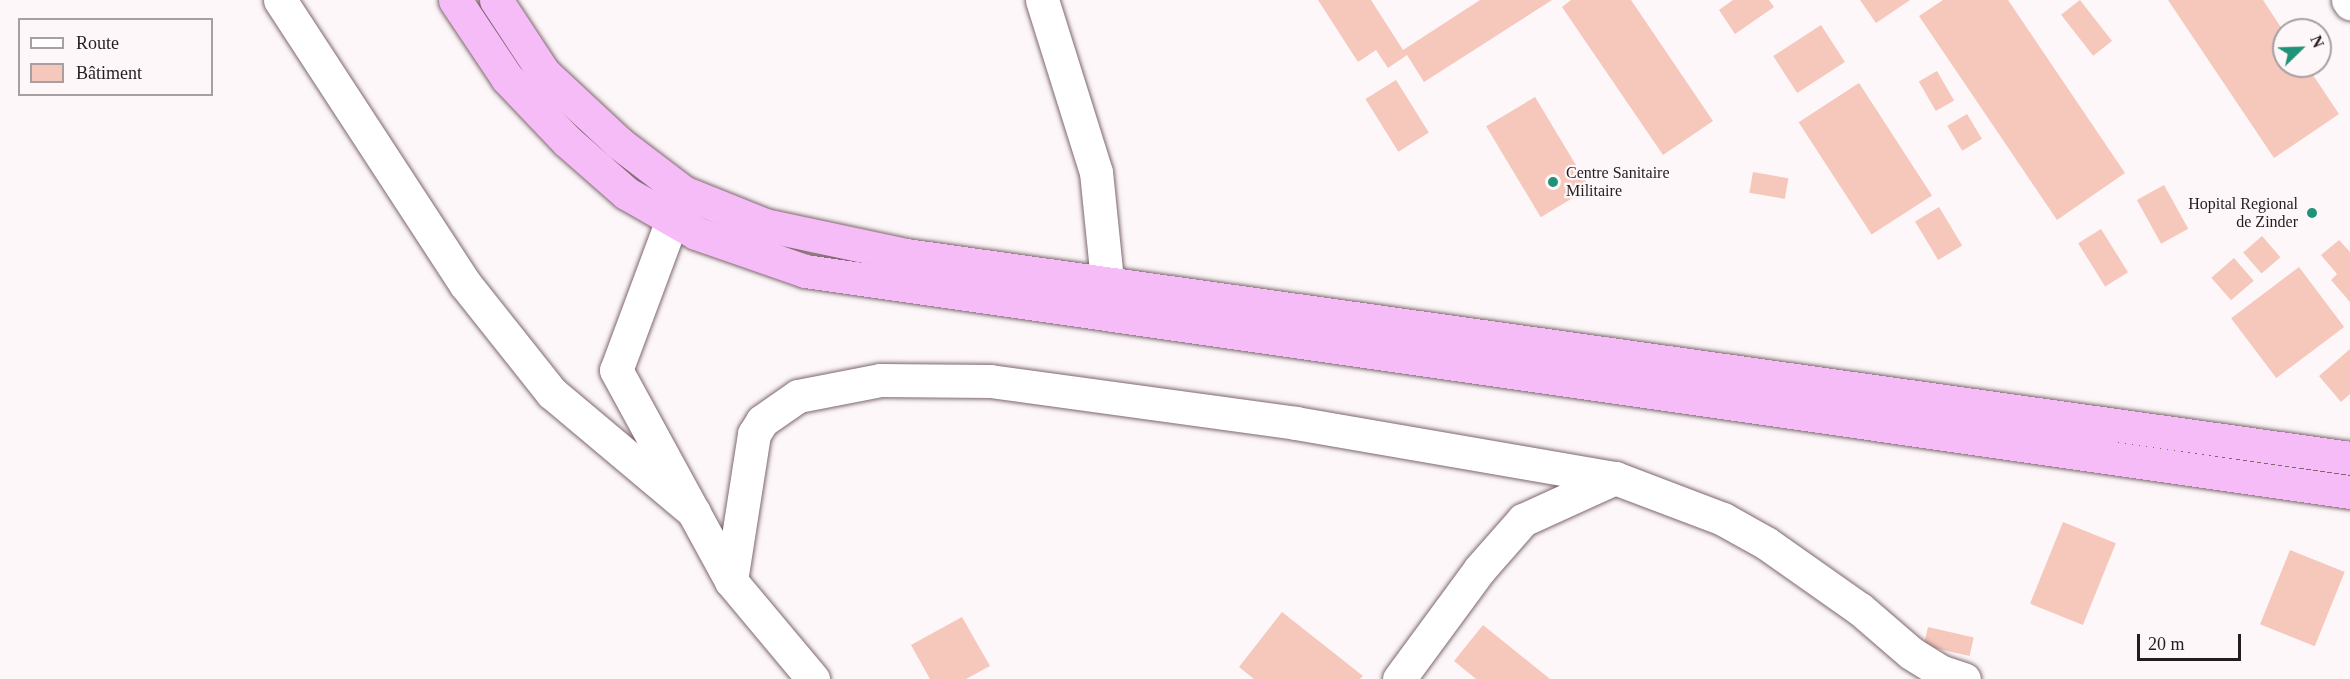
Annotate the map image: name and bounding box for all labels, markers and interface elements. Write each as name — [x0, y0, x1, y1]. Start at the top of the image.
legend — [18, 18, 213, 96]
north arrow — [2272, 18, 2332, 78]
text: Route — [76, 33, 119, 53]
text: N — [2307, 33, 2327, 50]
text: Bâtiment — [76, 63, 142, 83]
place label: Centre Sanitaire Militaire — [1566, 163, 1670, 201]
marker: Centre Sanitaire Militaire — [1544, 173, 1562, 191]
place label: Hopital Regional de Zinder — [2188, 194, 2298, 232]
marker: Hopital Regional de Zinder — [2303, 204, 2321, 222]
scale bar — [2140, 622, 2244, 660]
text: 20 m — [2148, 634, 2185, 654]

